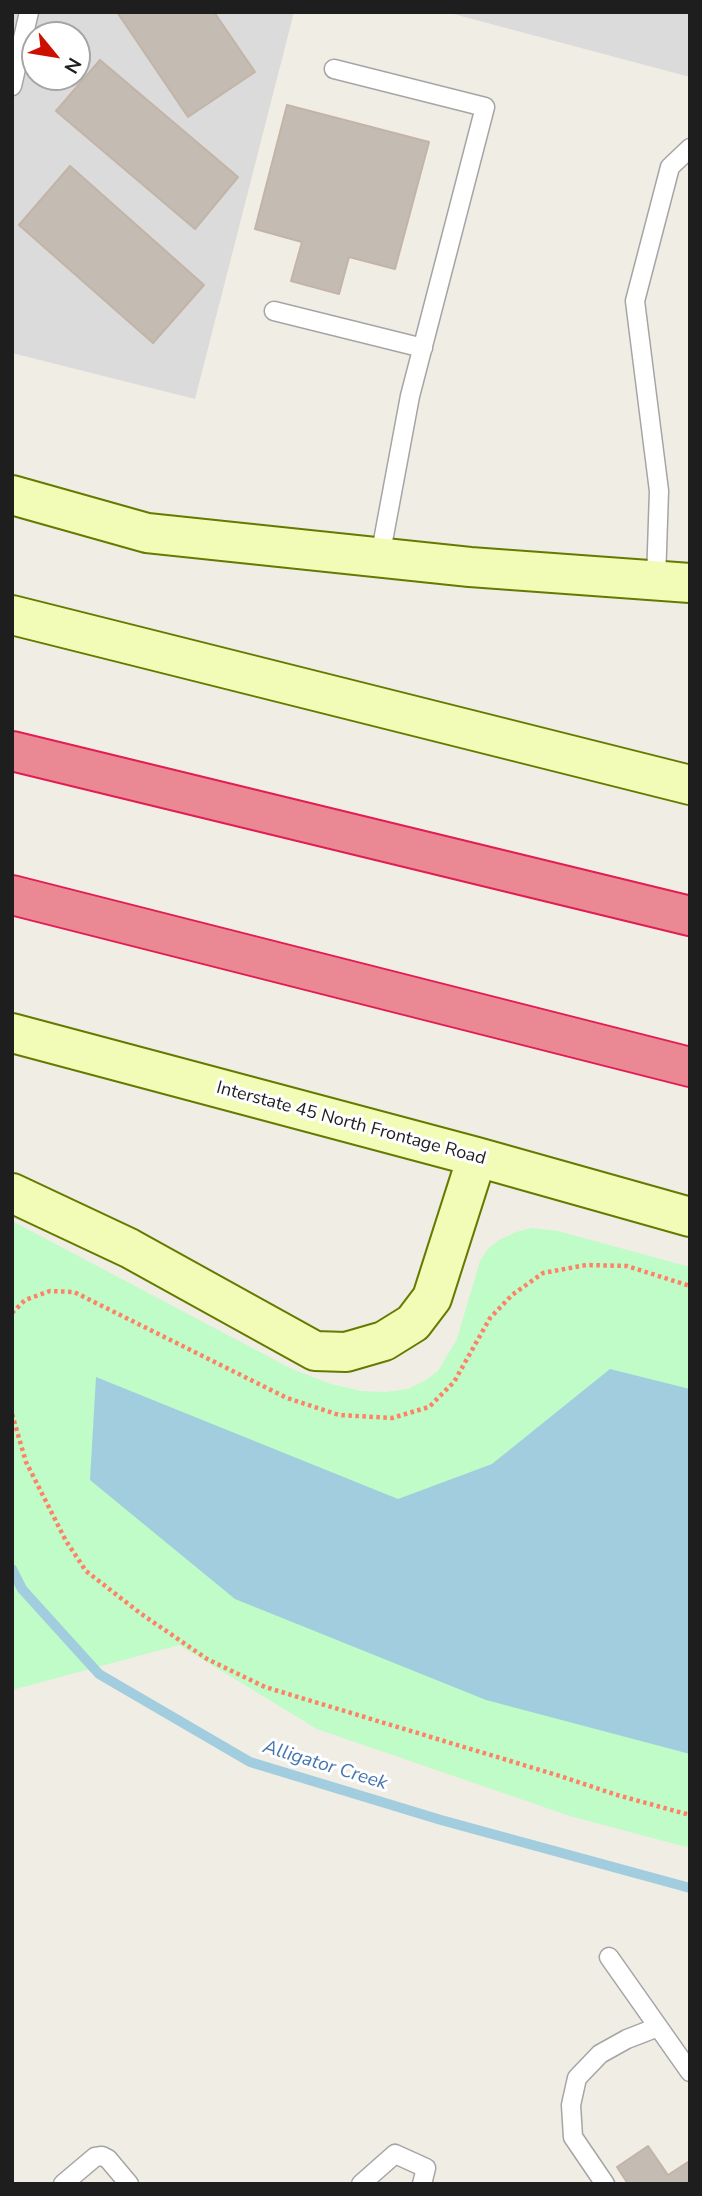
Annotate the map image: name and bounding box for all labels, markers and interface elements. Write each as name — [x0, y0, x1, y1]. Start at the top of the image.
north arrow — [21, 21, 91, 91]
text: N — [58, 53, 87, 78]
street label: Interstate 45 North Frontage Road — [214, 1078, 488, 1170]
water label: Alligator Creek — [260, 1736, 390, 1796]

